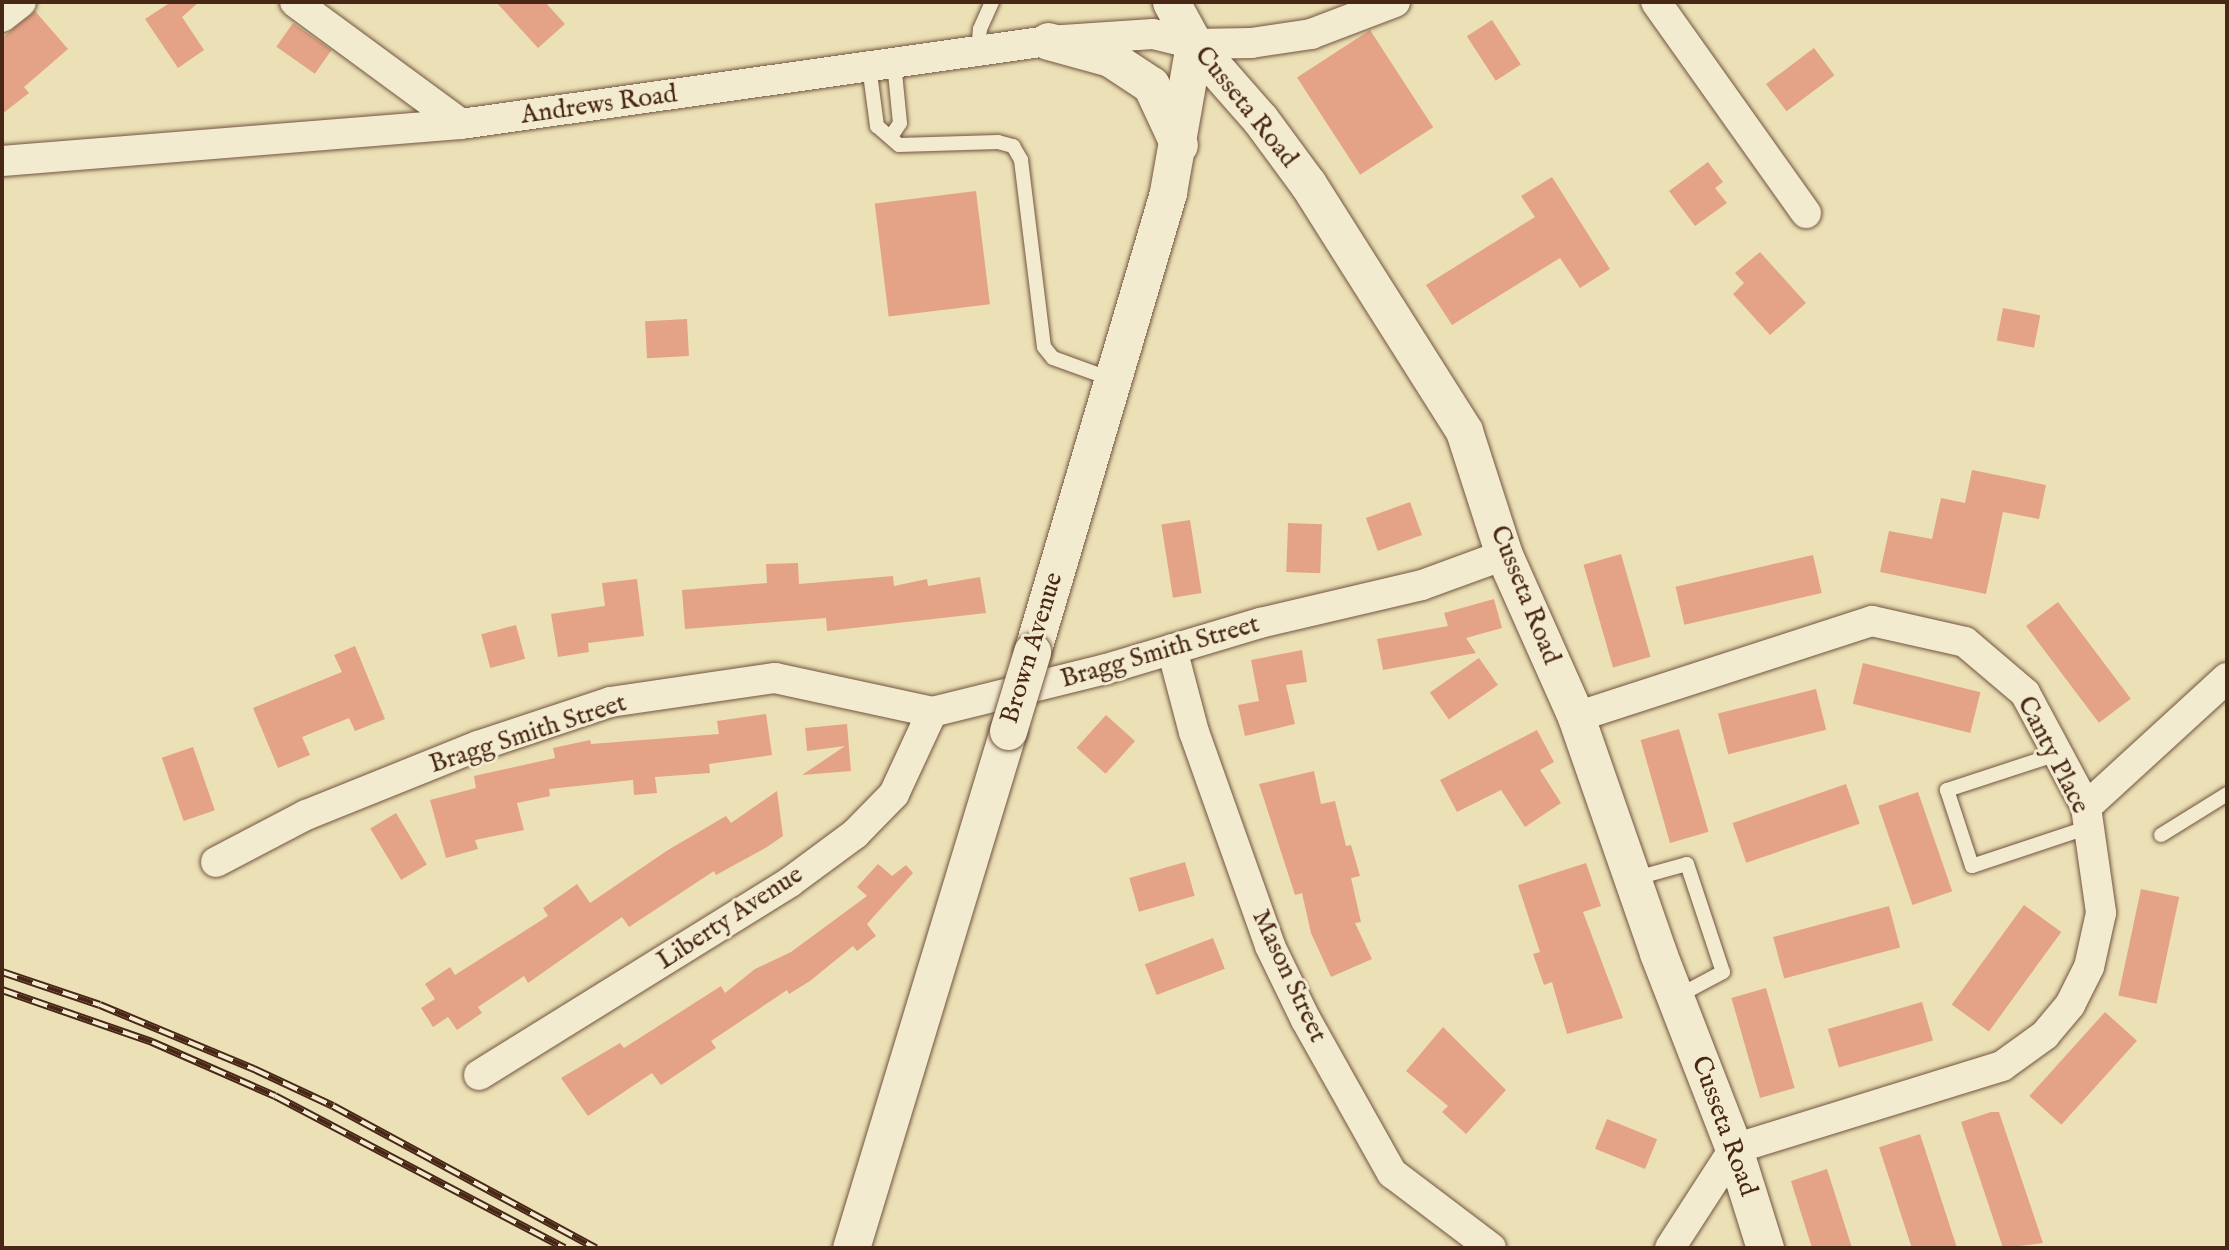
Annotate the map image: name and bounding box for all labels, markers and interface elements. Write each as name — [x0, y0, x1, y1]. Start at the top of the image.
street label: Cusseta Road — [1188, 40, 1304, 174]
street label: Andrews Road — [519, 79, 679, 131]
street label: Cusseta Road — [1483, 521, 1567, 669]
street label: Brown Avenue — [994, 569, 1070, 727]
street label: Bragg Smith Street — [1057, 609, 1263, 695]
street label: Bragg Smith Street — [426, 687, 630, 781]
street label: Canty Place — [2010, 691, 2096, 819]
street label: Liberty Avenue — [651, 859, 809, 977]
street label: Mason Street — [1245, 905, 1333, 1047]
street label: Cusseta Road — [1684, 1052, 1764, 1200]

